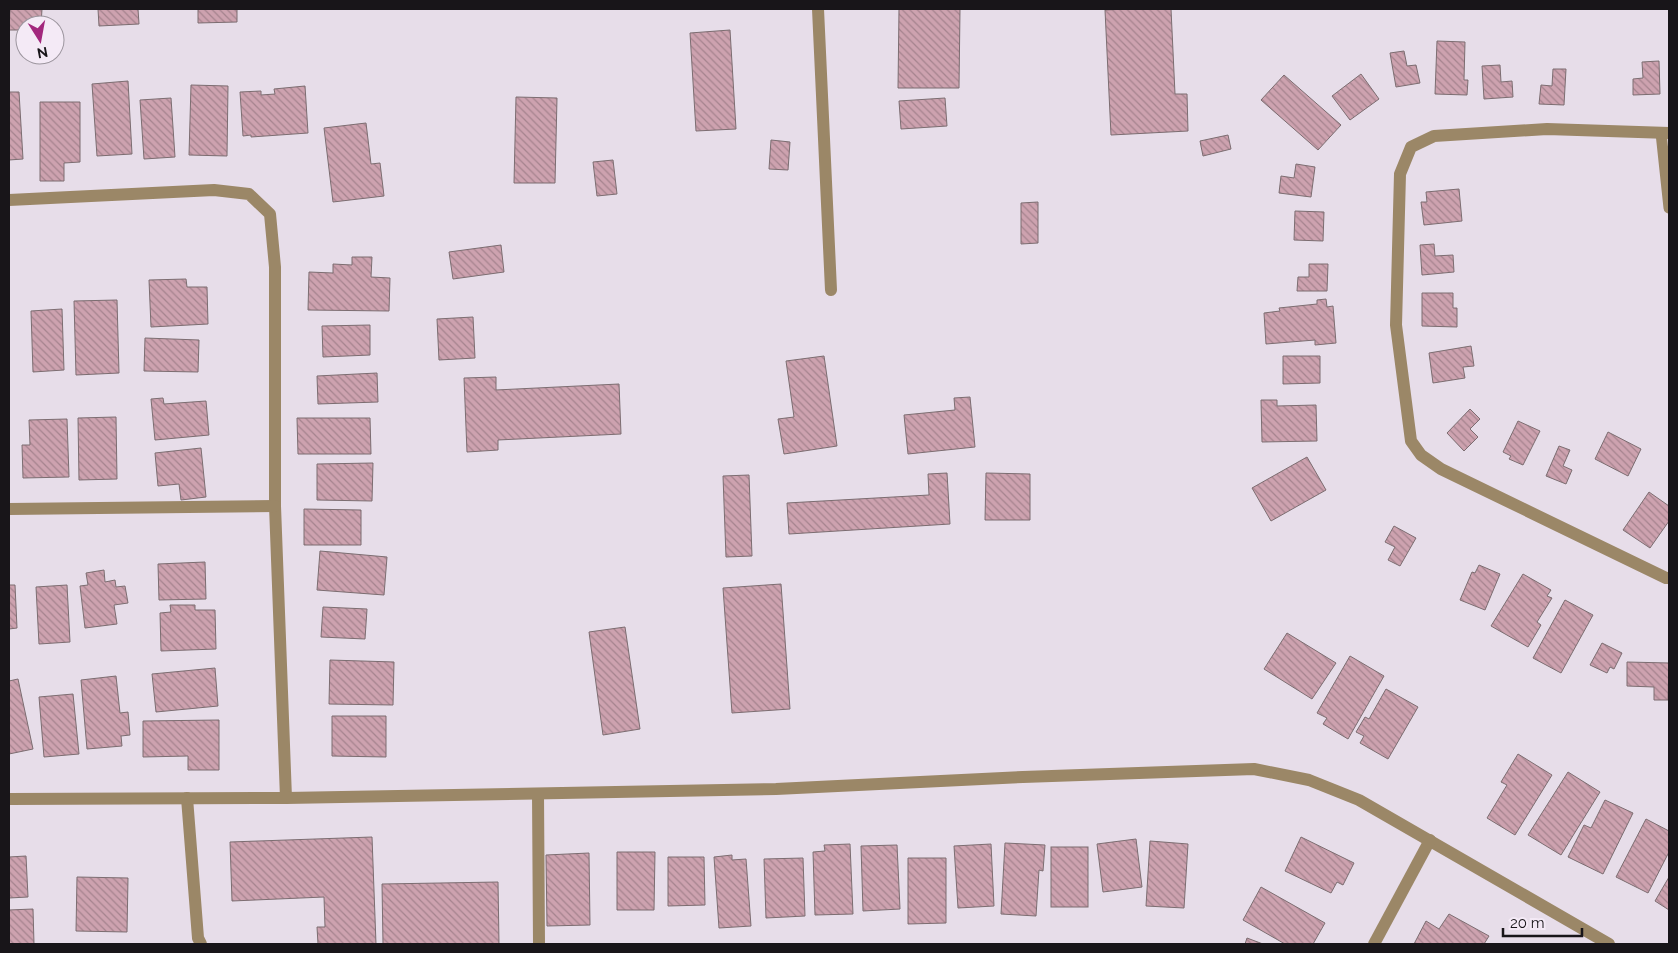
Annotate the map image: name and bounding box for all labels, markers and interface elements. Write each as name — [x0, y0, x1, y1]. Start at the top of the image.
north arrow — [15, 15, 65, 65]
text: N — [36, 44, 49, 62]
scale bar — [1503, 906, 1582, 938]
text: 20 m — [1510, 914, 1545, 932]

